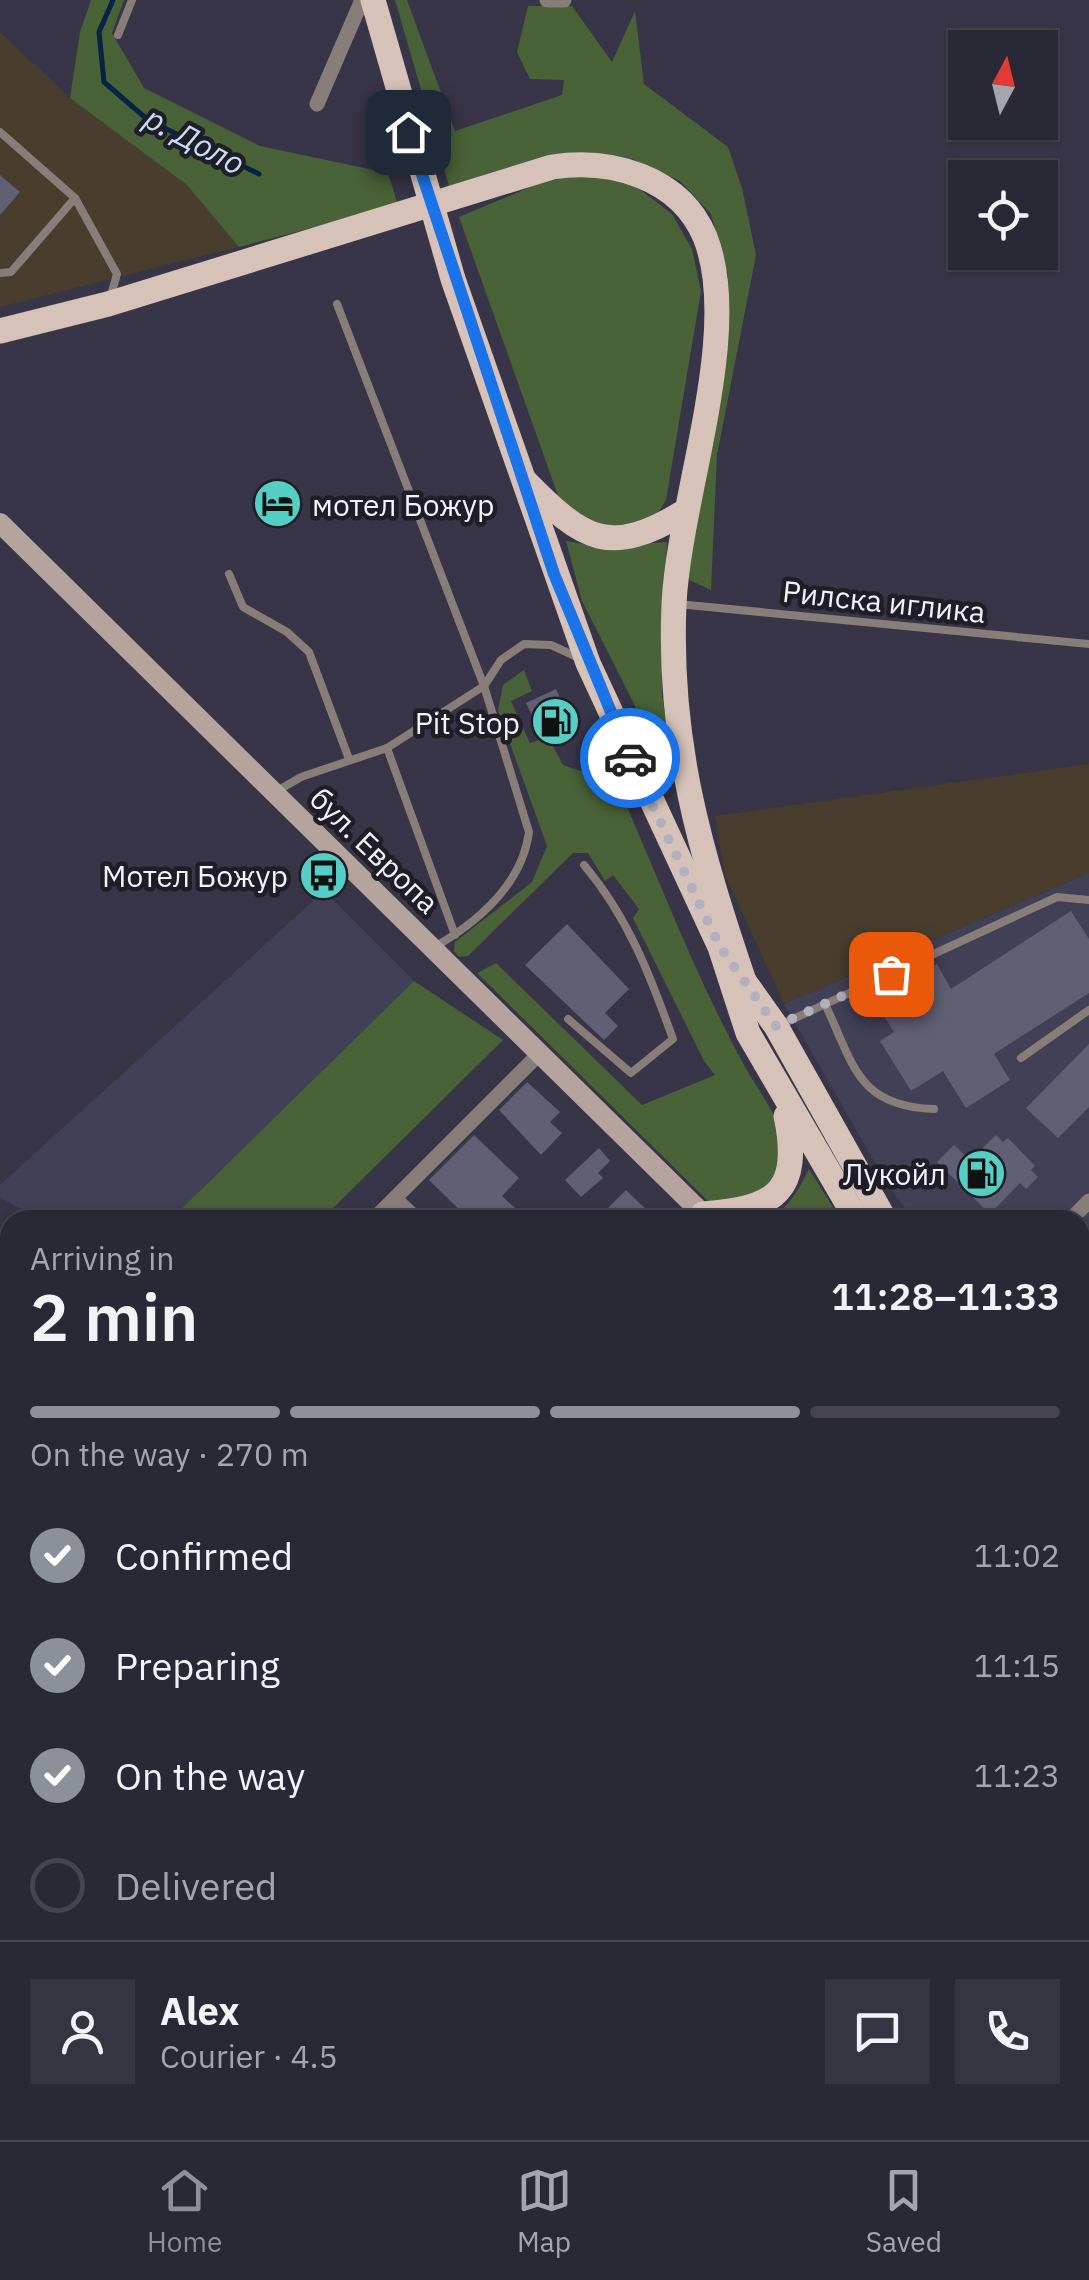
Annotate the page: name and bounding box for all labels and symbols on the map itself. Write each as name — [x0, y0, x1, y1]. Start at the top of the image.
north arrow — [948, 30, 1058, 140]
pin — [366, 90, 451, 175]
water label: р. Доло — [137, 96, 253, 184]
hotel icon: мотел Божур — [251, 478, 303, 530]
place label: мотел Божур — [312, 485, 494, 524]
street label: Рилска иглика — [781, 571, 987, 631]
fuel station icon: Pit Stop — [529, 696, 581, 748]
place label: Pit Stop — [415, 703, 520, 742]
courier — [580, 708, 680, 808]
street label: бул. Европа — [302, 779, 448, 921]
bus stop icon: Мотел Божур — [297, 849, 349, 901]
place label: Мотел Божур — [102, 856, 288, 895]
pin — [849, 932, 934, 1017]
fuel station icon: Лукойл — [955, 1147, 1007, 1199]
place label: Лукойл — [843, 1154, 946, 1193]

